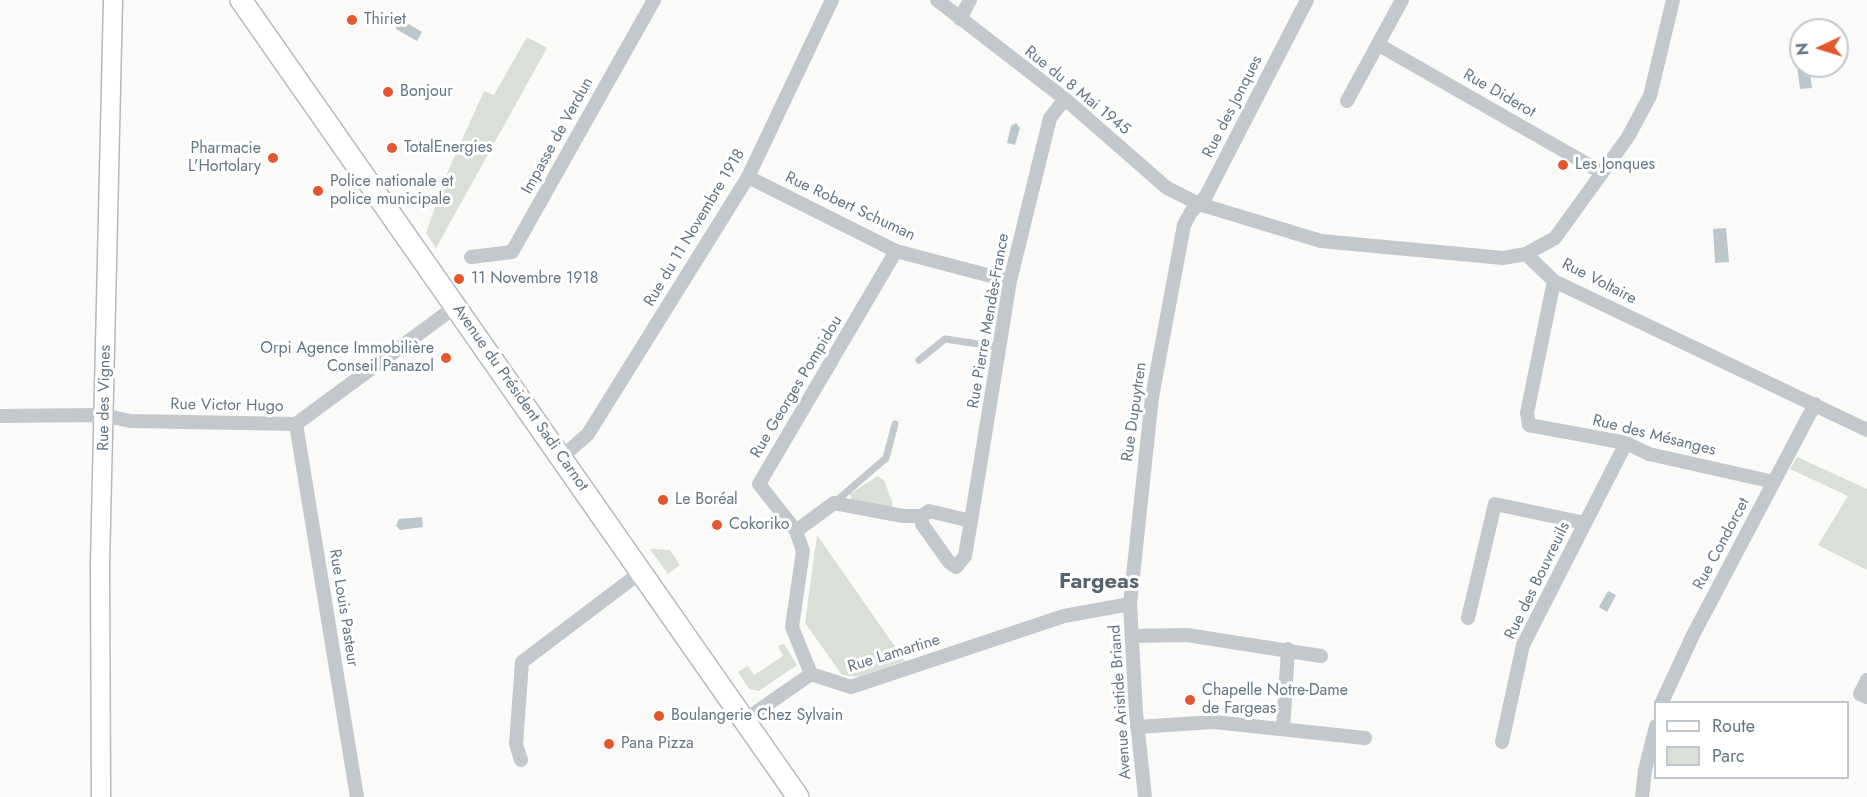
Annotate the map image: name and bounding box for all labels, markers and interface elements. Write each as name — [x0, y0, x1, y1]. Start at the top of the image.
place label: Thiriet — [364, 10, 406, 30]
marker: Thiriet — [345, 13, 359, 27]
north arrow — [1789, 18, 1849, 78]
street label: Rue du 8 Mai 1945 — [1020, 42, 1134, 140]
text: N — [1791, 42, 1814, 56]
street label: Rue des Jonques — [1199, 53, 1267, 161]
street label: Rue Diderot — [1459, 66, 1539, 122]
street label: Impasse de Verdun — [518, 74, 598, 198]
place label: Bonjour — [400, 82, 453, 102]
marker: Bonjour — [381, 85, 395, 99]
place label: TotalEnergies — [404, 138, 492, 158]
place label: Pharmacie L'Hortolary — [188, 139, 261, 177]
marker: TotalEnergies — [385, 141, 399, 155]
street label: Rue du 11 Novembre 1918 — [640, 146, 750, 310]
marker: Pharmacie L'Hortolary — [266, 151, 280, 165]
place label: Les Jonques — [1575, 155, 1655, 175]
marker: Les Jonques — [1556, 158, 1570, 172]
street label: Rue Robert Schuman — [782, 168, 918, 246]
place label: Police nationale et police municipale — [330, 172, 453, 210]
marker: Police nationale et police municipale — [311, 184, 325, 198]
street label: Rue Pierre Mendès-France — [964, 232, 1014, 410]
street label: Rue Voltaire — [1558, 255, 1640, 309]
place label: 11 Novembre 1918 — [471, 269, 598, 289]
marker: 11 Novembre 1918 — [452, 272, 466, 286]
street label: Avenue du Président Sadi Carnot — [448, 301, 592, 495]
street label: Rue Georges Pompidou — [747, 312, 847, 462]
place label: Orpi Agence Immobilière Conseil Panazol — [260, 339, 434, 377]
street label: Rue des Vignes — [94, 345, 116, 451]
marker: Orpi Agence Immobilière Conseil Panazol — [439, 351, 453, 365]
street label: Rue Dupuytren — [1119, 361, 1151, 463]
street label: Rue Victor Hugo — [170, 395, 284, 417]
street label: Rue des Mésanges — [1590, 411, 1718, 461]
place label: Le Boréal — [675, 490, 738, 510]
marker: Le Boréal — [656, 493, 670, 507]
street label: Rue Condorcet — [1690, 495, 1754, 593]
place label: Cokoriko — [729, 515, 789, 535]
marker: Cokoriko — [710, 518, 724, 532]
street label: Rue des Bouvreuils — [1501, 519, 1575, 643]
street label: Rue Louis Pasteur — [324, 548, 362, 668]
district label: Fargeas — [1059, 570, 1139, 596]
street label: Avenue Aristide Briand — [1106, 624, 1136, 780]
street label: Rue Lamartine — [845, 631, 943, 677]
place label: Chapelle Notre-Dame de Fargeas — [1202, 681, 1348, 719]
marker: Chapelle Notre-Dame de Fargeas — [1183, 693, 1197, 707]
legend — [1654, 701, 1849, 779]
place label: Boulangerie Chez Sylvain — [671, 706, 843, 726]
marker: Boulangerie Chez Sylvain — [652, 709, 666, 723]
text: Route — [1712, 713, 1755, 739]
place label: Pana Pizza — [621, 734, 694, 754]
marker: Pana Pizza — [602, 737, 616, 751]
text: Parc — [1712, 743, 1745, 769]

